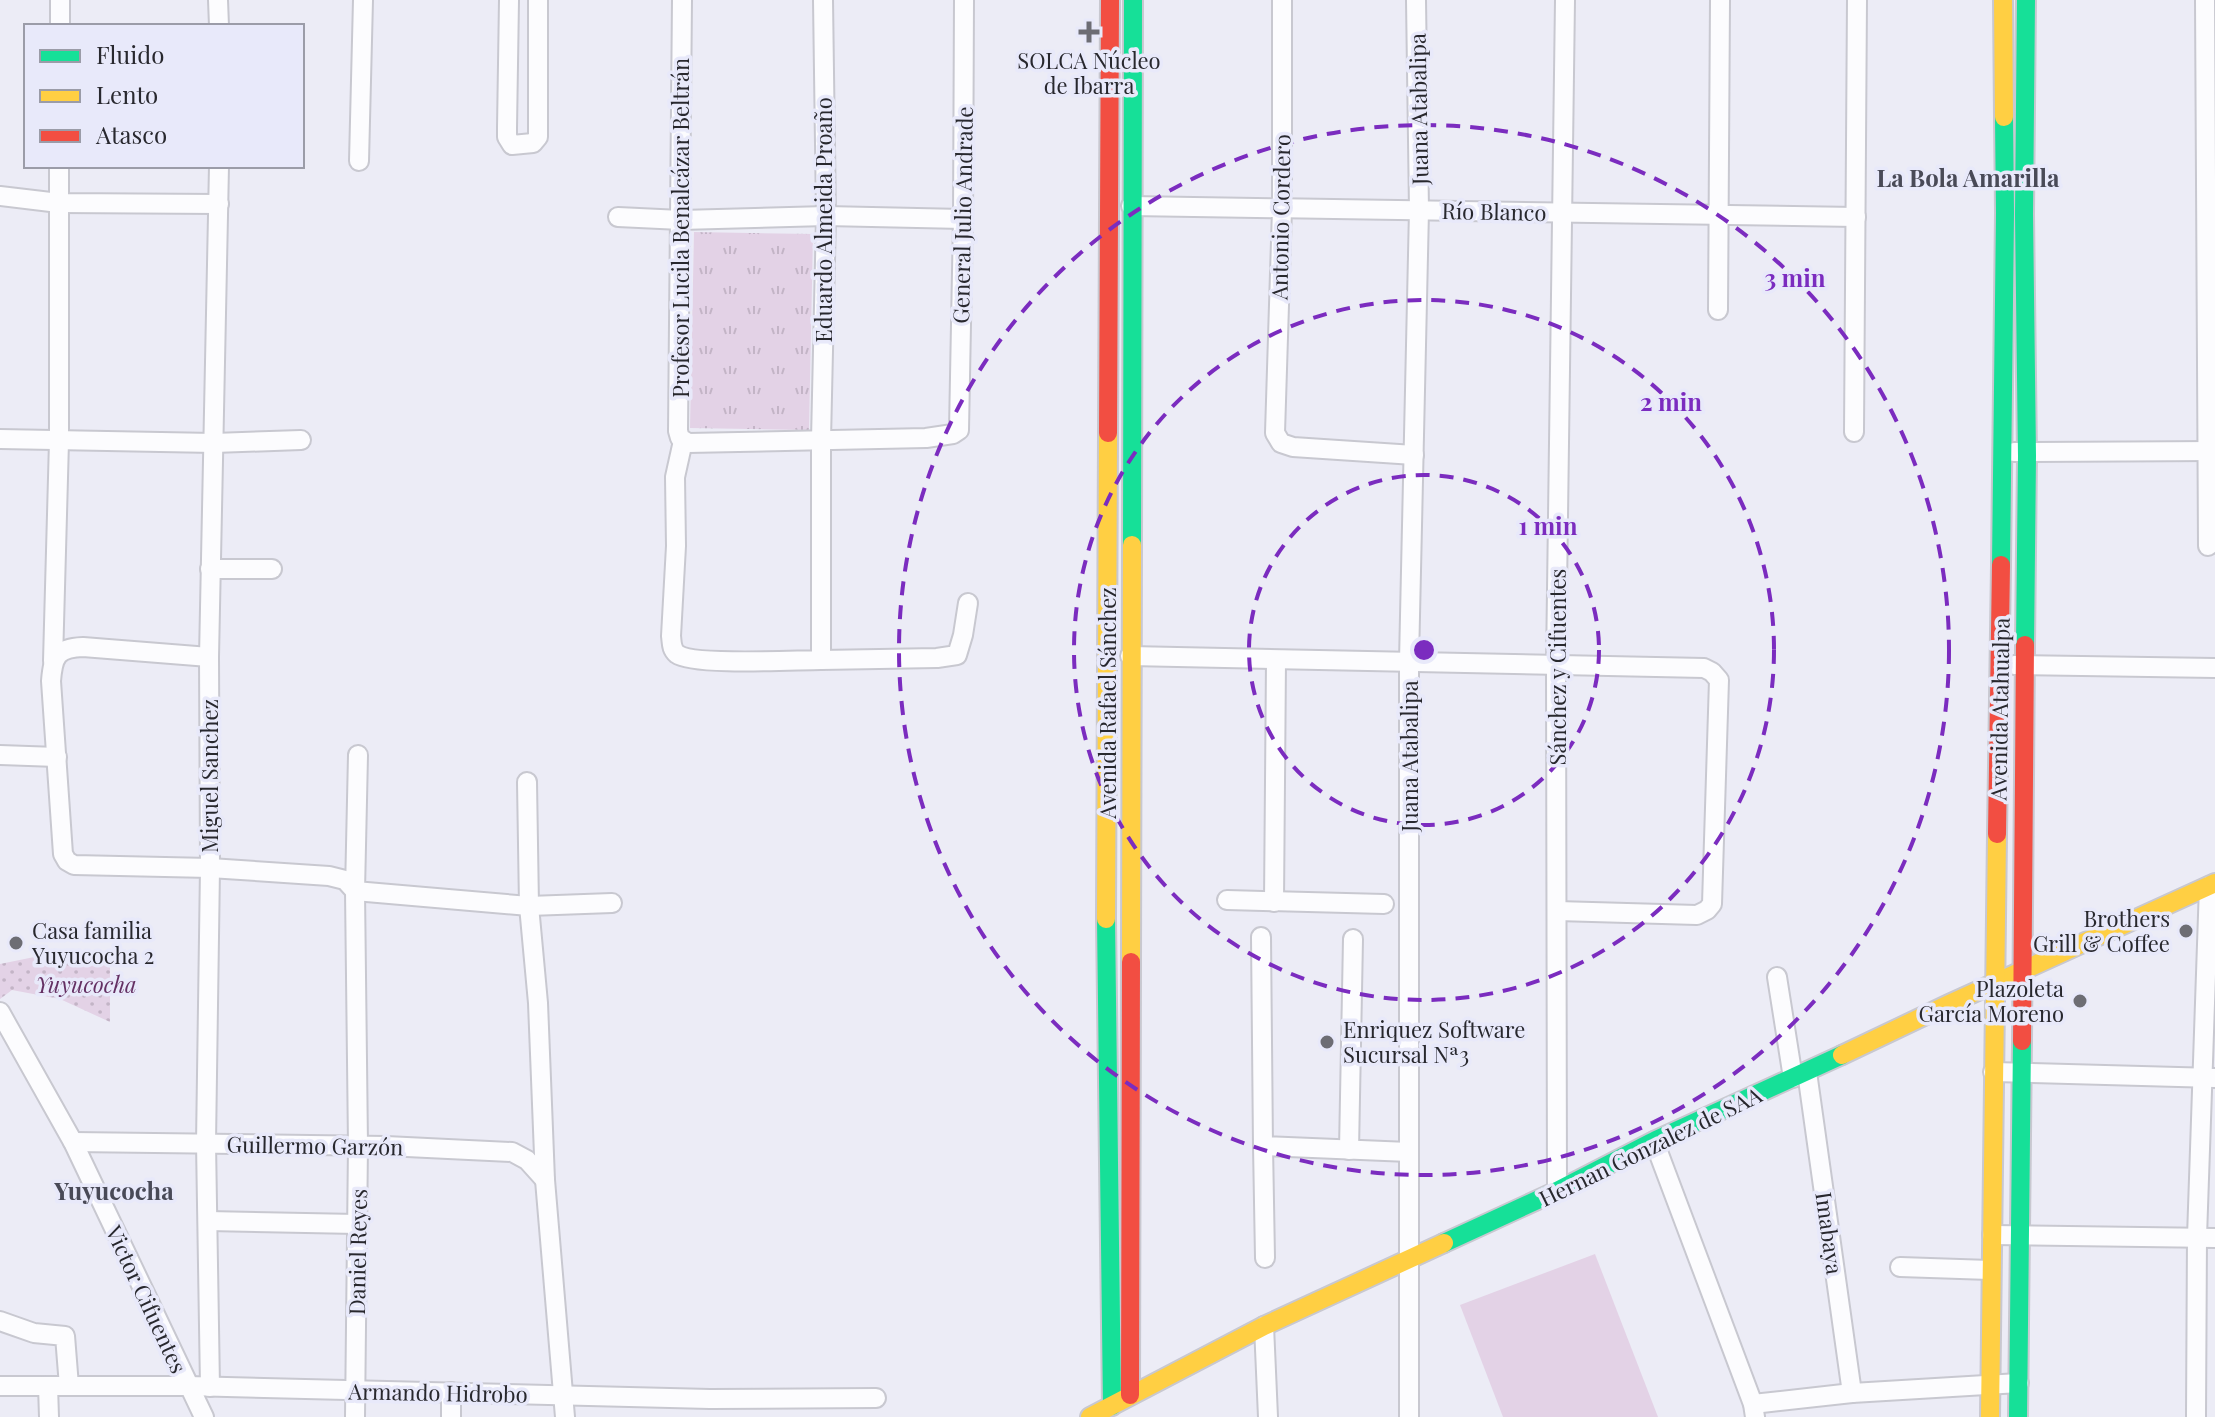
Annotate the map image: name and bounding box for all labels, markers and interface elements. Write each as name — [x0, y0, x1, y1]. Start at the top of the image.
marker: SOLCA Núcleo de Ibarra — [1078, 21, 1100, 43]
legend — [24, 24, 304, 168]
street label: Juana Atabalipa — [1402, 33, 1434, 186]
text: Fluido — [96, 38, 164, 70]
place label: SOLCA Núcleo de Ibarra — [1017, 45, 1161, 100]
street label: Profesor Lucila Benalcázar Beltrán — [665, 58, 695, 398]
text: Lento — [96, 78, 158, 110]
street label: Eduardo Almeida Proaño — [808, 97, 838, 343]
street label: General Julio Andrade — [945, 106, 979, 324]
text: Atasco — [95, 118, 167, 150]
street label: Antonio Cordero — [1264, 134, 1296, 301]
district label: La Bola Amarilla — [1877, 161, 2060, 193]
street label: Río Blanco — [1441, 195, 1547, 227]
text: 3 min — [1764, 261, 1826, 293]
text: 2 min — [1640, 385, 1702, 417]
text: 1 min — [1519, 509, 1578, 541]
street label: Sánchez y Cifuentes — [1542, 569, 1572, 765]
street label: Avenida Rafael Sánchez — [1092, 587, 1122, 820]
street label: Avenida Atahualpa — [1982, 617, 2016, 802]
centre of rings — [1410, 636, 1438, 664]
street label: Juana Atabalipa — [1394, 680, 1424, 833]
street label: Miguel Sanchez — [194, 699, 224, 853]
place label: Brothers Grill & Coffee — [2033, 903, 2170, 958]
place label: Casa familia Yuyucocha 2 — [31, 915, 154, 970]
marker: Brothers Grill & Coffee — [2177, 922, 2195, 940]
marker: Casa familia Yuyucocha 2 — [7, 934, 25, 952]
park label: Yuyucocha — [36, 969, 136, 999]
place label: Plazoleta García Moreno — [1919, 973, 2064, 1028]
marker: Plazoleta García Moreno — [2071, 992, 2089, 1010]
place label: Enriquez Software Sucursal Nª3 — [1343, 1014, 1525, 1069]
marker: Enriquez Software Sucursal Nª3 — [1318, 1033, 1336, 1051]
street label: Hernan Gonzalez de SAA — [1534, 1079, 1766, 1213]
street label: Guillermo Garzón — [226, 1128, 404, 1162]
district label: Yuyucocha — [53, 1174, 174, 1206]
street label: Daniel Reyes — [341, 1189, 373, 1315]
street label: Imabaya — [1809, 1190, 1851, 1276]
street label: Victor Cifuentes — [99, 1219, 194, 1378]
street label: Armando Hidrobo — [347, 1375, 528, 1409]

